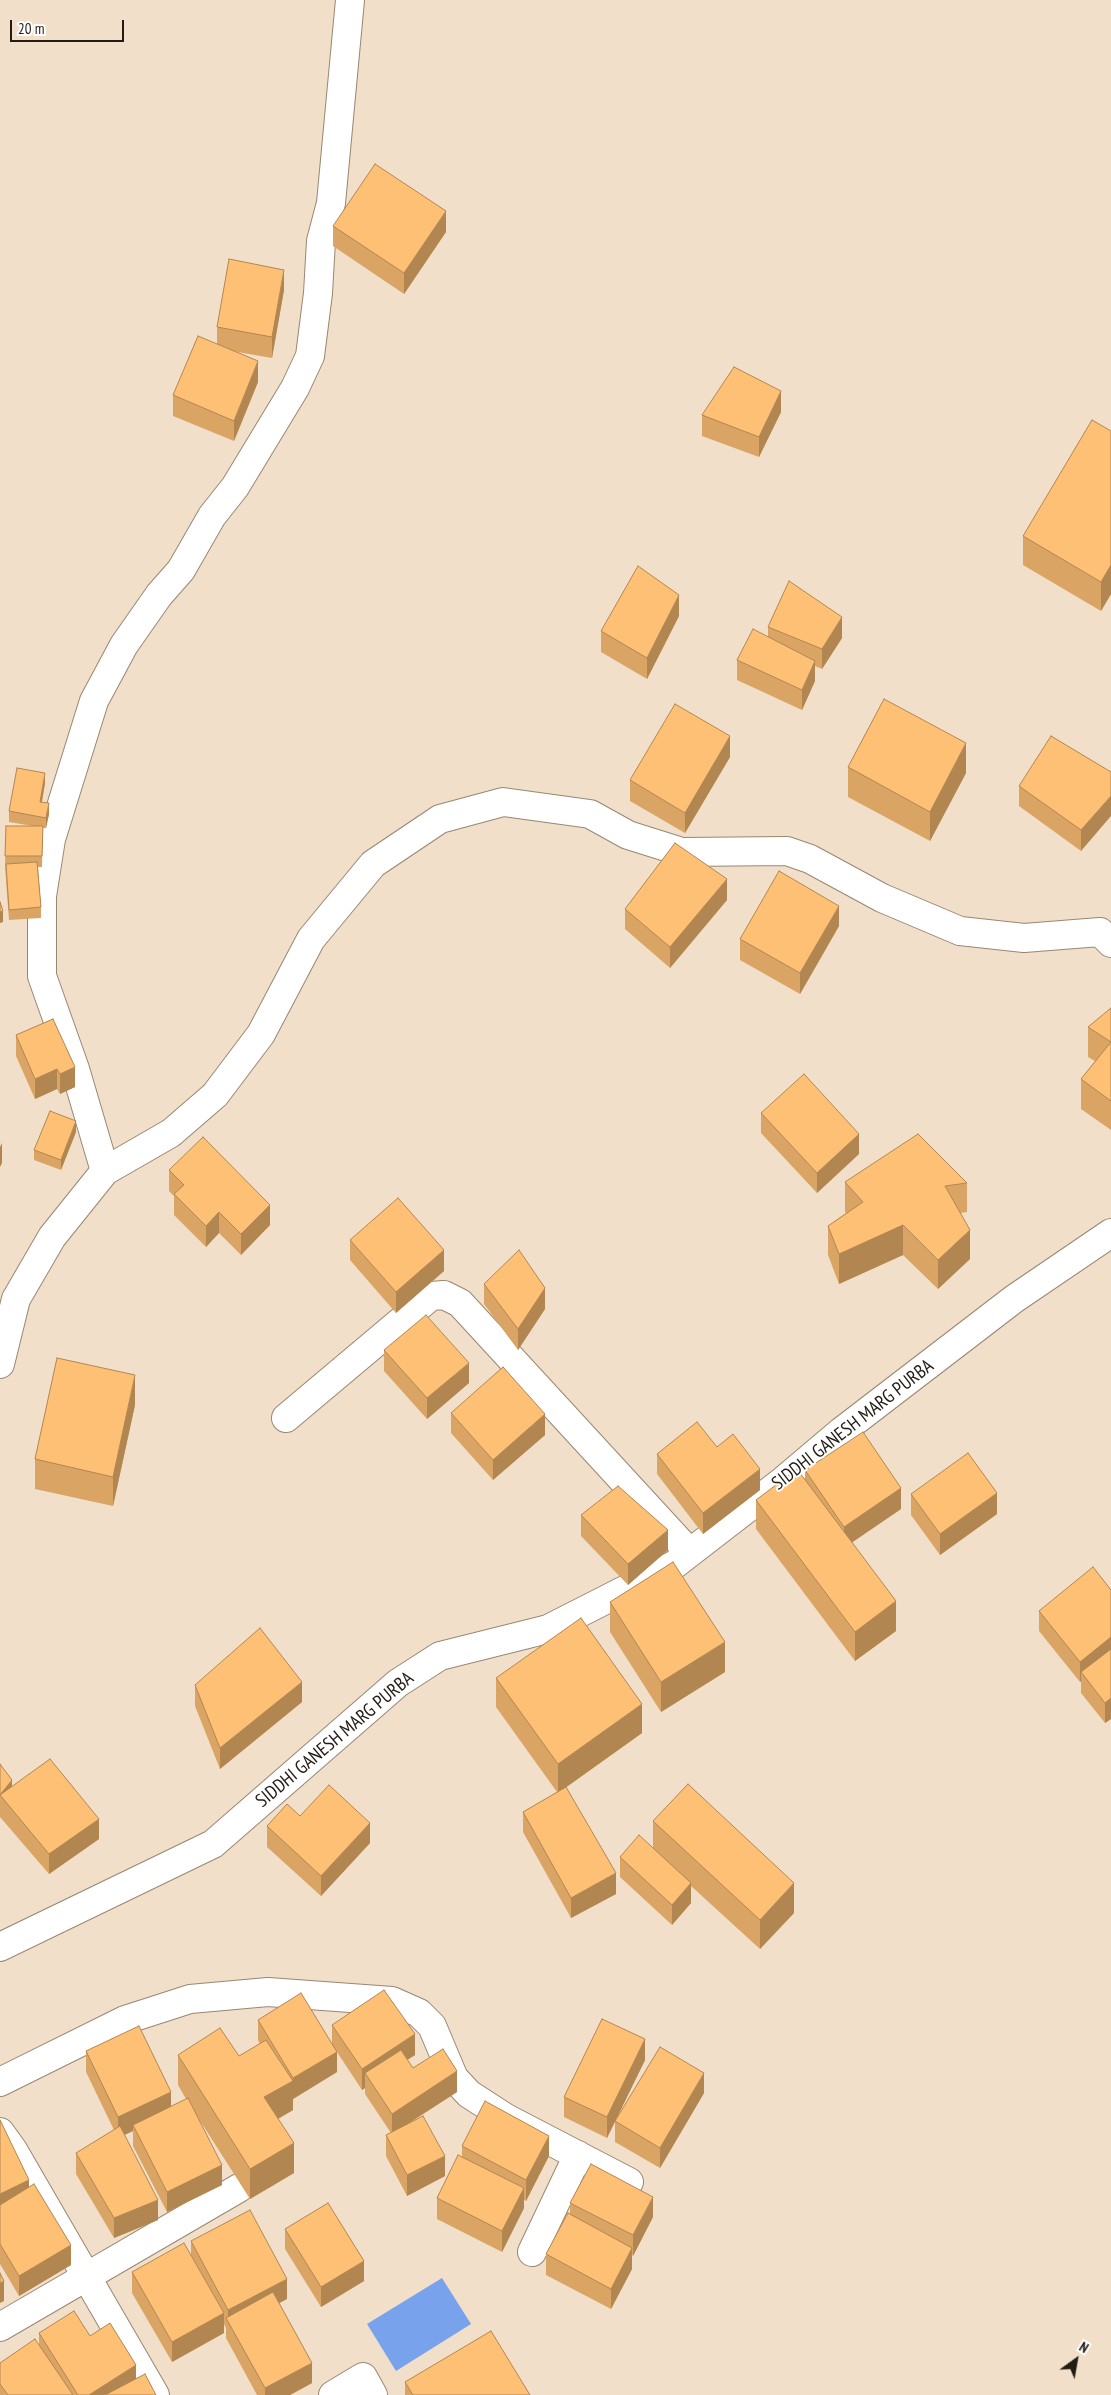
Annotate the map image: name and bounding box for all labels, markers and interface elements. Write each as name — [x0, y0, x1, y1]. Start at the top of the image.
scale bar — [12, 10, 126, 42]
text: 20 m — [18, 19, 44, 38]
street label: SIDDHI GANESH MARG PURBA — [768, 1355, 938, 1495]
street label: SIDDHI GANESH MARG PURBA — [252, 1667, 418, 1813]
north arrow — [1051, 2335, 1101, 2385]
text: N — [1076, 2338, 1092, 2357]

